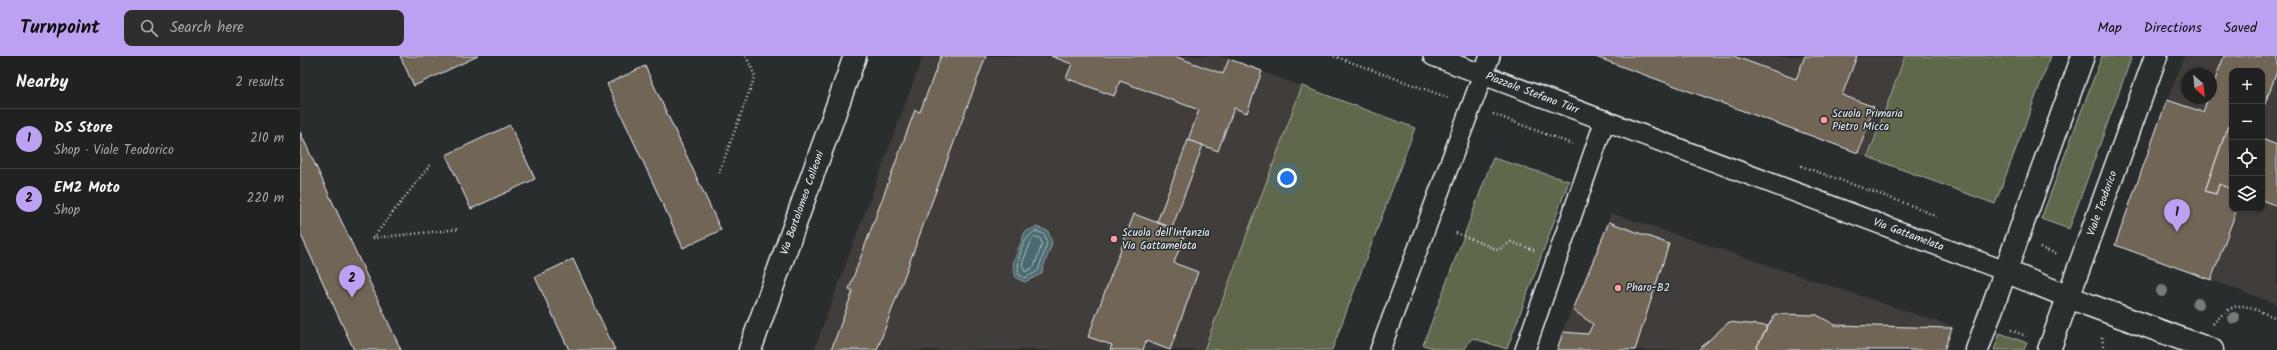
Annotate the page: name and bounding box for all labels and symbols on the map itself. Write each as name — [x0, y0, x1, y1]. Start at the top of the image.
street label: Piazzale Stefano Türr — [1483, 67, 1583, 120]
north arrow — [2181, 68, 2217, 104]
place label: Scuola Primaria Pietro Micca — [1832, 105, 1903, 136]
marker: Scuola Primaria Pietro Micca — [1819, 115, 1829, 125]
street label: Via Bartolomeo Colleoni — [776, 148, 829, 258]
your location — [1277, 168, 1297, 188]
street label: Viale Teodorico — [2082, 168, 2122, 239]
pin: 1 — [2164, 199, 2190, 232]
street label: Via Gattamelata — [1870, 213, 1947, 256]
place label: Scuola dell'Infanzia Via Gattamelata — [1122, 224, 1210, 255]
marker: Scuola dell'Infanzia Via Gattamelata — [1109, 234, 1119, 244]
pin: 2 — [339, 265, 365, 298]
place label: Pharo-B2 — [1626, 279, 1670, 297]
marker: Pharo-B2 — [1613, 283, 1623, 293]

